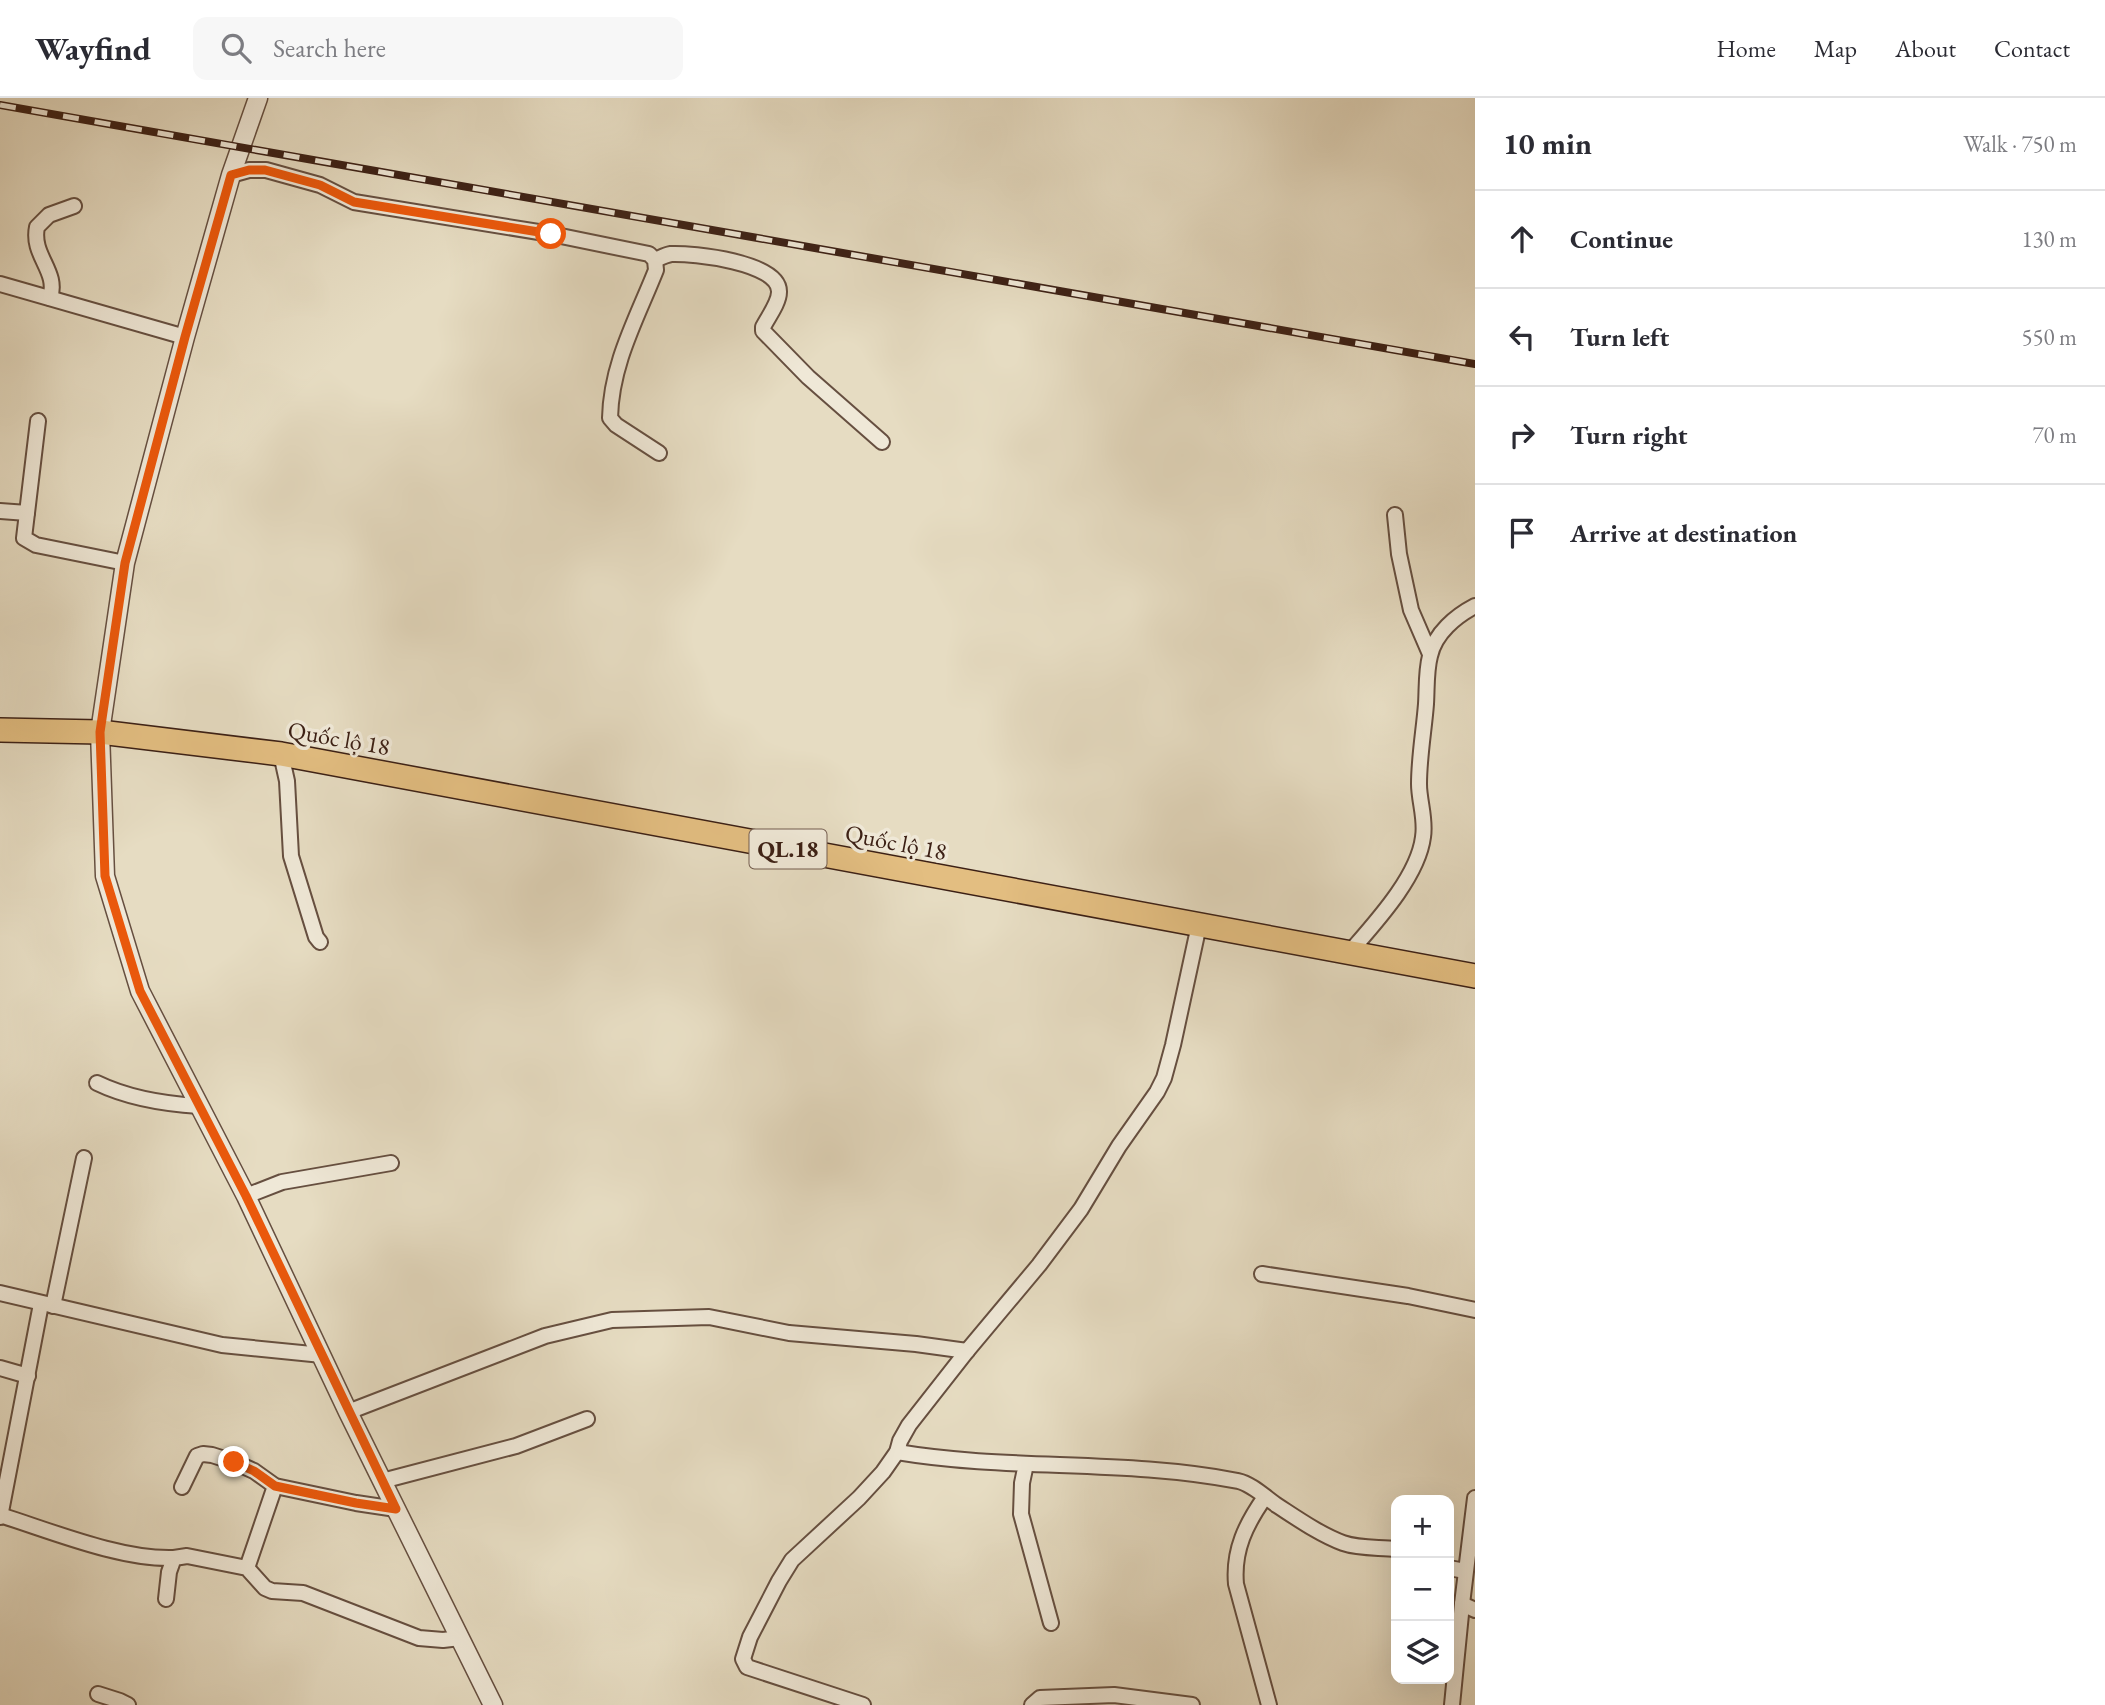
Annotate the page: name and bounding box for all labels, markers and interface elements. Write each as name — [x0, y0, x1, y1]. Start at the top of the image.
search box — [193, 17, 683, 80]
text: Wayfind — [35, 27, 151, 70]
icon: search — [217, 29, 255, 67]
text: Search here — [273, 31, 386, 65]
text: Home — [1716, 33, 1776, 64]
text: Map — [1814, 33, 1857, 64]
text: About — [1895, 33, 1956, 64]
text: Contact — [1994, 33, 2070, 64]
text: 10 min — [1503, 124, 1592, 163]
text: Walk · 750 m — [1963, 129, 2077, 159]
route start — [535, 218, 566, 249]
icon: ahead — [1503, 220, 1541, 258]
text: Continue — [1570, 222, 1673, 256]
text: 130 m — [2021, 224, 2077, 254]
icon: left — [1503, 318, 1541, 356]
text: Turn left — [1570, 320, 1669, 354]
text: 550 m — [2021, 322, 2077, 352]
icon: right — [1503, 416, 1541, 454]
text: Turn right — [1570, 418, 1688, 452]
text: 70 m — [2032, 420, 2077, 450]
icon: arrive — [1503, 514, 1541, 552]
text: Arrive at destination — [1570, 516, 1797, 550]
street label: Quốc lộ 18 — [286, 714, 392, 762]
street label: Quốc lộ 18 — [843, 817, 949, 867]
road number: QL.18 — [750, 830, 826, 869]
route end — [218, 1446, 249, 1477]
map controls — [1391, 1495, 1454, 1684]
button: + — [1391, 1495, 1454, 1558]
button: − — [1391, 1558, 1454, 1621]
button: layers — [1391, 1621, 1454, 1684]

